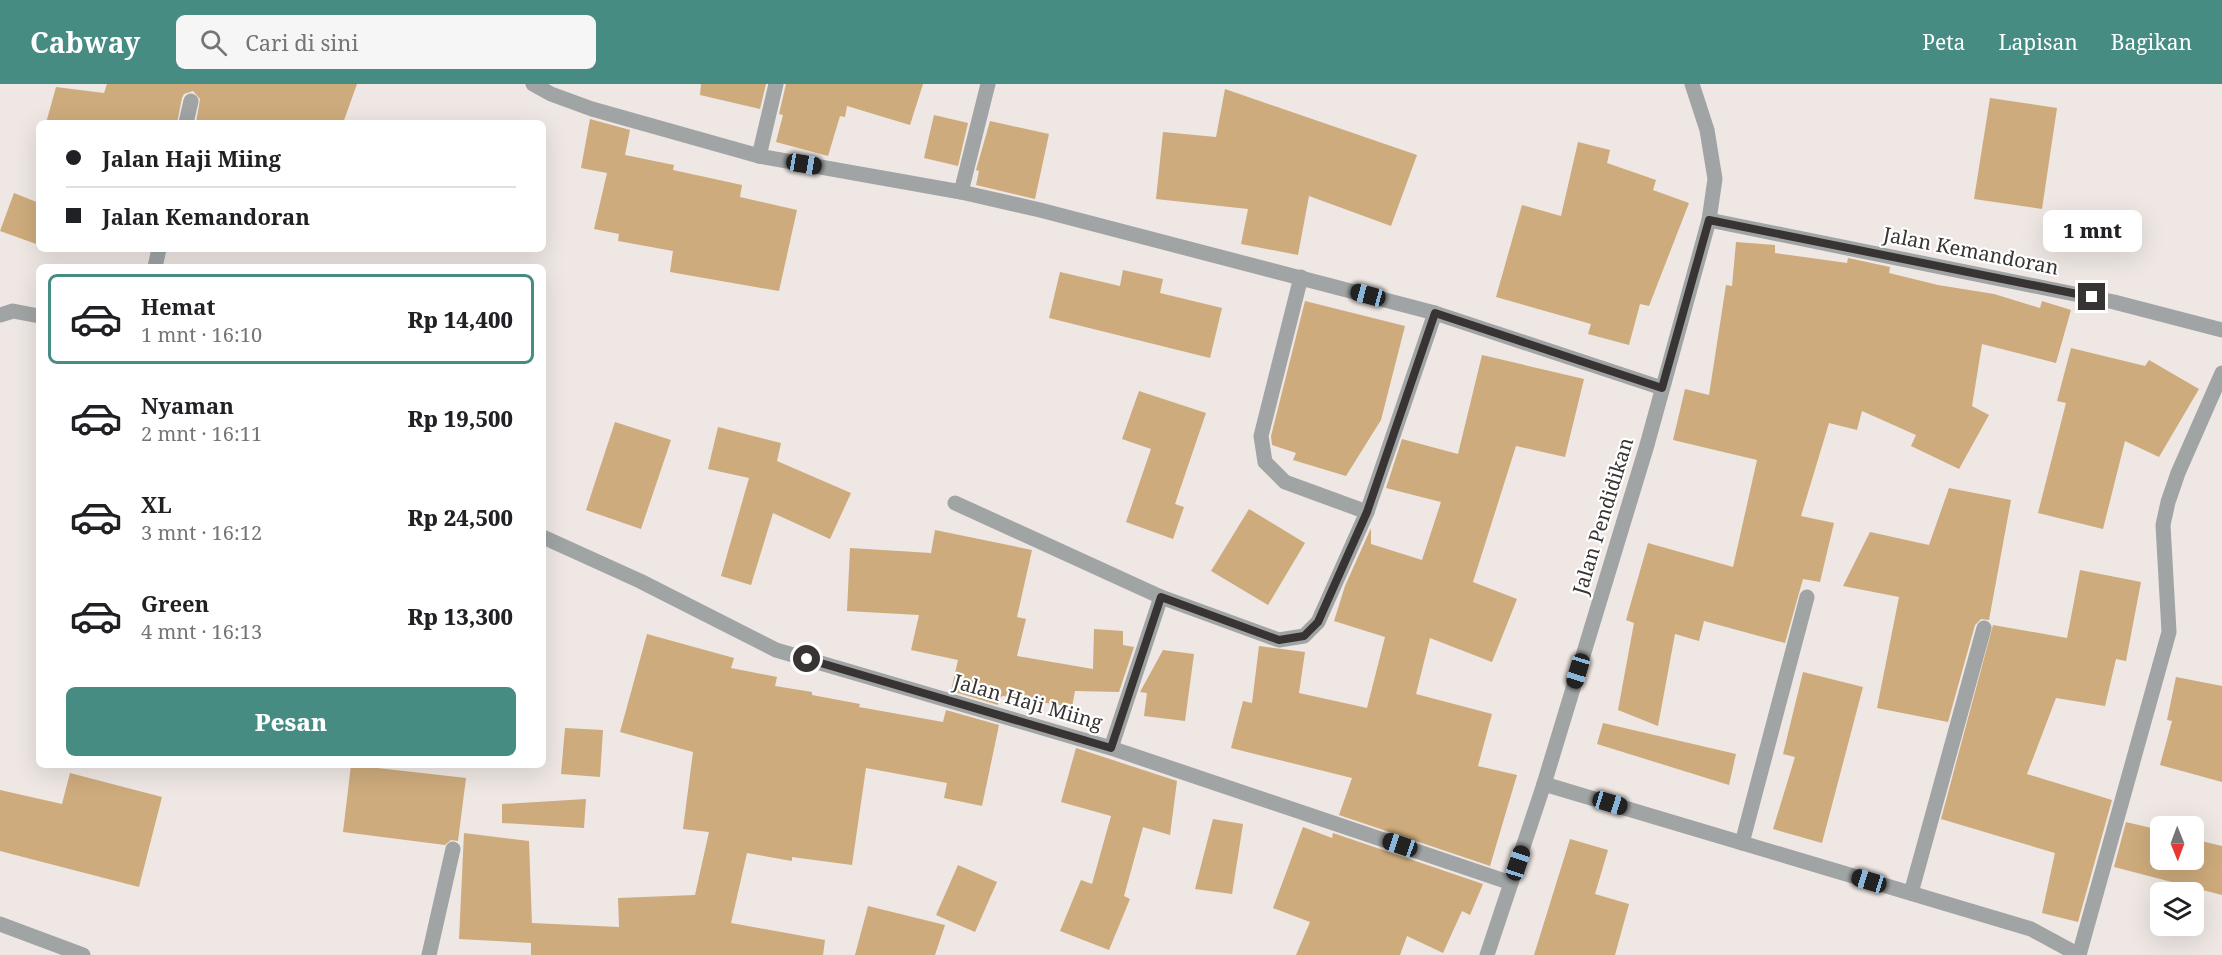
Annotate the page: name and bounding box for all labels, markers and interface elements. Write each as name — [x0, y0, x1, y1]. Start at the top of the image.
search box — [176, 15, 596, 69]
text: Cabway — [30, 23, 140, 61]
icon: search — [197, 26, 230, 59]
text: Cari di sini — [245, 27, 359, 57]
text: Peta — [1922, 28, 1965, 56]
text: Lapisan — [1998, 28, 2078, 56]
text: Bagikan — [2111, 28, 2192, 56]
text: Jalan Haji Miing — [102, 143, 281, 173]
car — [785, 152, 823, 176]
text: Jalan Kemandoran — [102, 201, 310, 231]
callout: 1 mnt — [2042, 210, 2142, 252]
text: 1 mnt — [2063, 217, 2122, 244]
street label: Jalan Kemandoran — [1880, 220, 2061, 281]
car — [1348, 282, 1388, 308]
route end — [2078, 283, 2105, 310]
text: Hemat — [141, 291, 215, 321]
icon: car — [69, 292, 123, 346]
text: Rp 14,400 — [407, 304, 513, 334]
text: 1 mnt · 16:10 — [141, 321, 262, 348]
text: Nyaman — [141, 390, 234, 420]
icon: car — [69, 391, 123, 445]
text: Rp 19,500 — [407, 403, 513, 433]
text: 2 mnt · 16:11 — [141, 420, 262, 447]
street label: Jalan Pendidikan — [1566, 434, 1639, 599]
text: XL — [141, 489, 172, 519]
icon: car — [69, 490, 123, 544]
text: Rp 24,500 — [407, 502, 513, 532]
text: 3 mnt · 16:12 — [141, 519, 262, 546]
text: Green — [141, 588, 209, 618]
icon: car — [69, 589, 123, 643]
text: Rp 13,300 — [407, 601, 513, 631]
text: 4 mnt · 16:13 — [141, 618, 262, 645]
route start — [793, 645, 820, 672]
car — [1564, 651, 1592, 691]
street label: Jalan Haji Miing — [949, 667, 1106, 736]
button: Pesan — [66, 687, 516, 756]
car — [1590, 789, 1630, 817]
north arrow — [2150, 816, 2204, 870]
map controls — [2150, 816, 2204, 936]
car — [1380, 831, 1420, 859]
car — [1504, 843, 1532, 883]
car — [1849, 867, 1889, 895]
button: layers — [2150, 882, 2204, 936]

